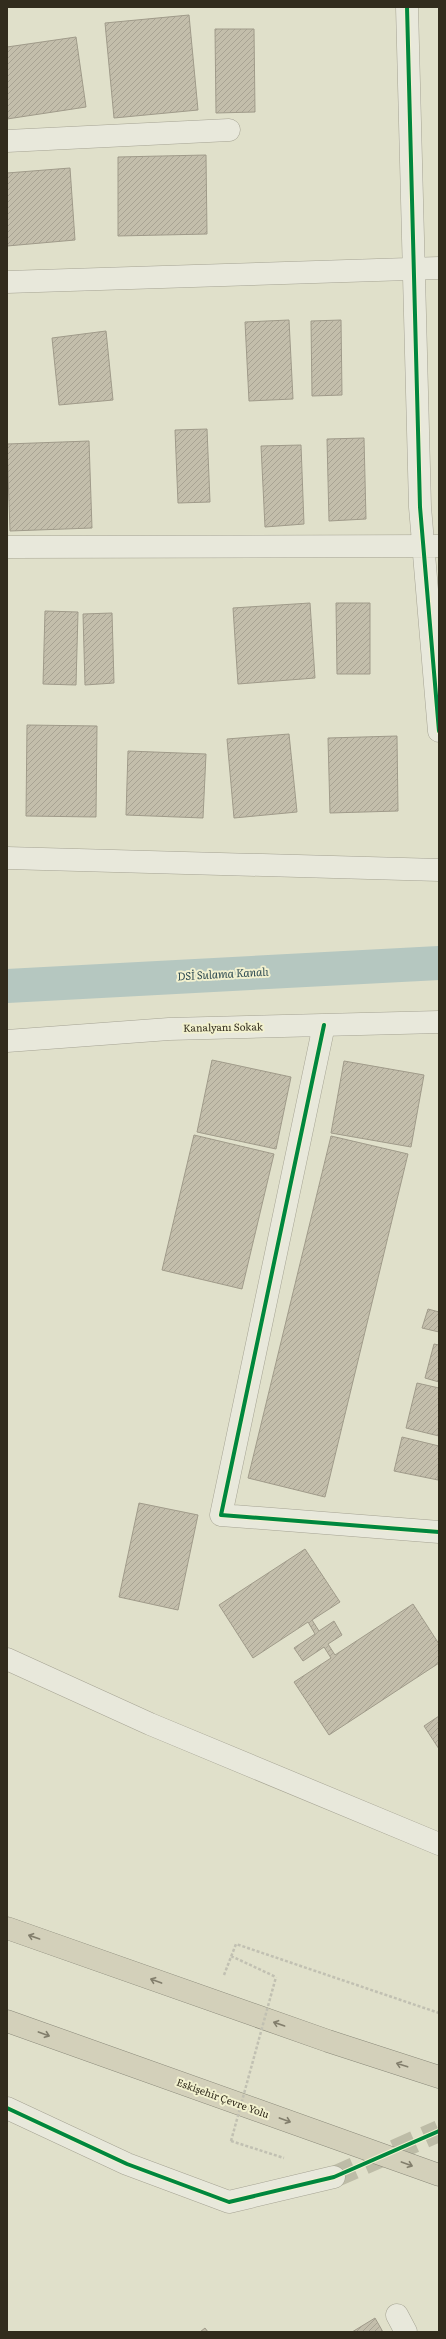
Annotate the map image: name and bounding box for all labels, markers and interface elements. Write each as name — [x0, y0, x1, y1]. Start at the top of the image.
water label: DSİ Sulama Kanalı — [177, 963, 270, 983]
street label: Kanalyanı Sokak — [183, 1018, 264, 1035]
one-way arrow — [28, 1933, 40, 1941]
one-way arrow — [150, 1976, 162, 1984]
one-way arrow — [272, 2020, 285, 2027]
one-way arrow — [37, 2031, 50, 2038]
one-way arrow — [396, 2061, 409, 2068]
street label: Eskişehir Çevre Yolu — [175, 2074, 272, 2122]
one-way arrow — [278, 2117, 290, 2125]
one-way arrow — [401, 2161, 414, 2168]

